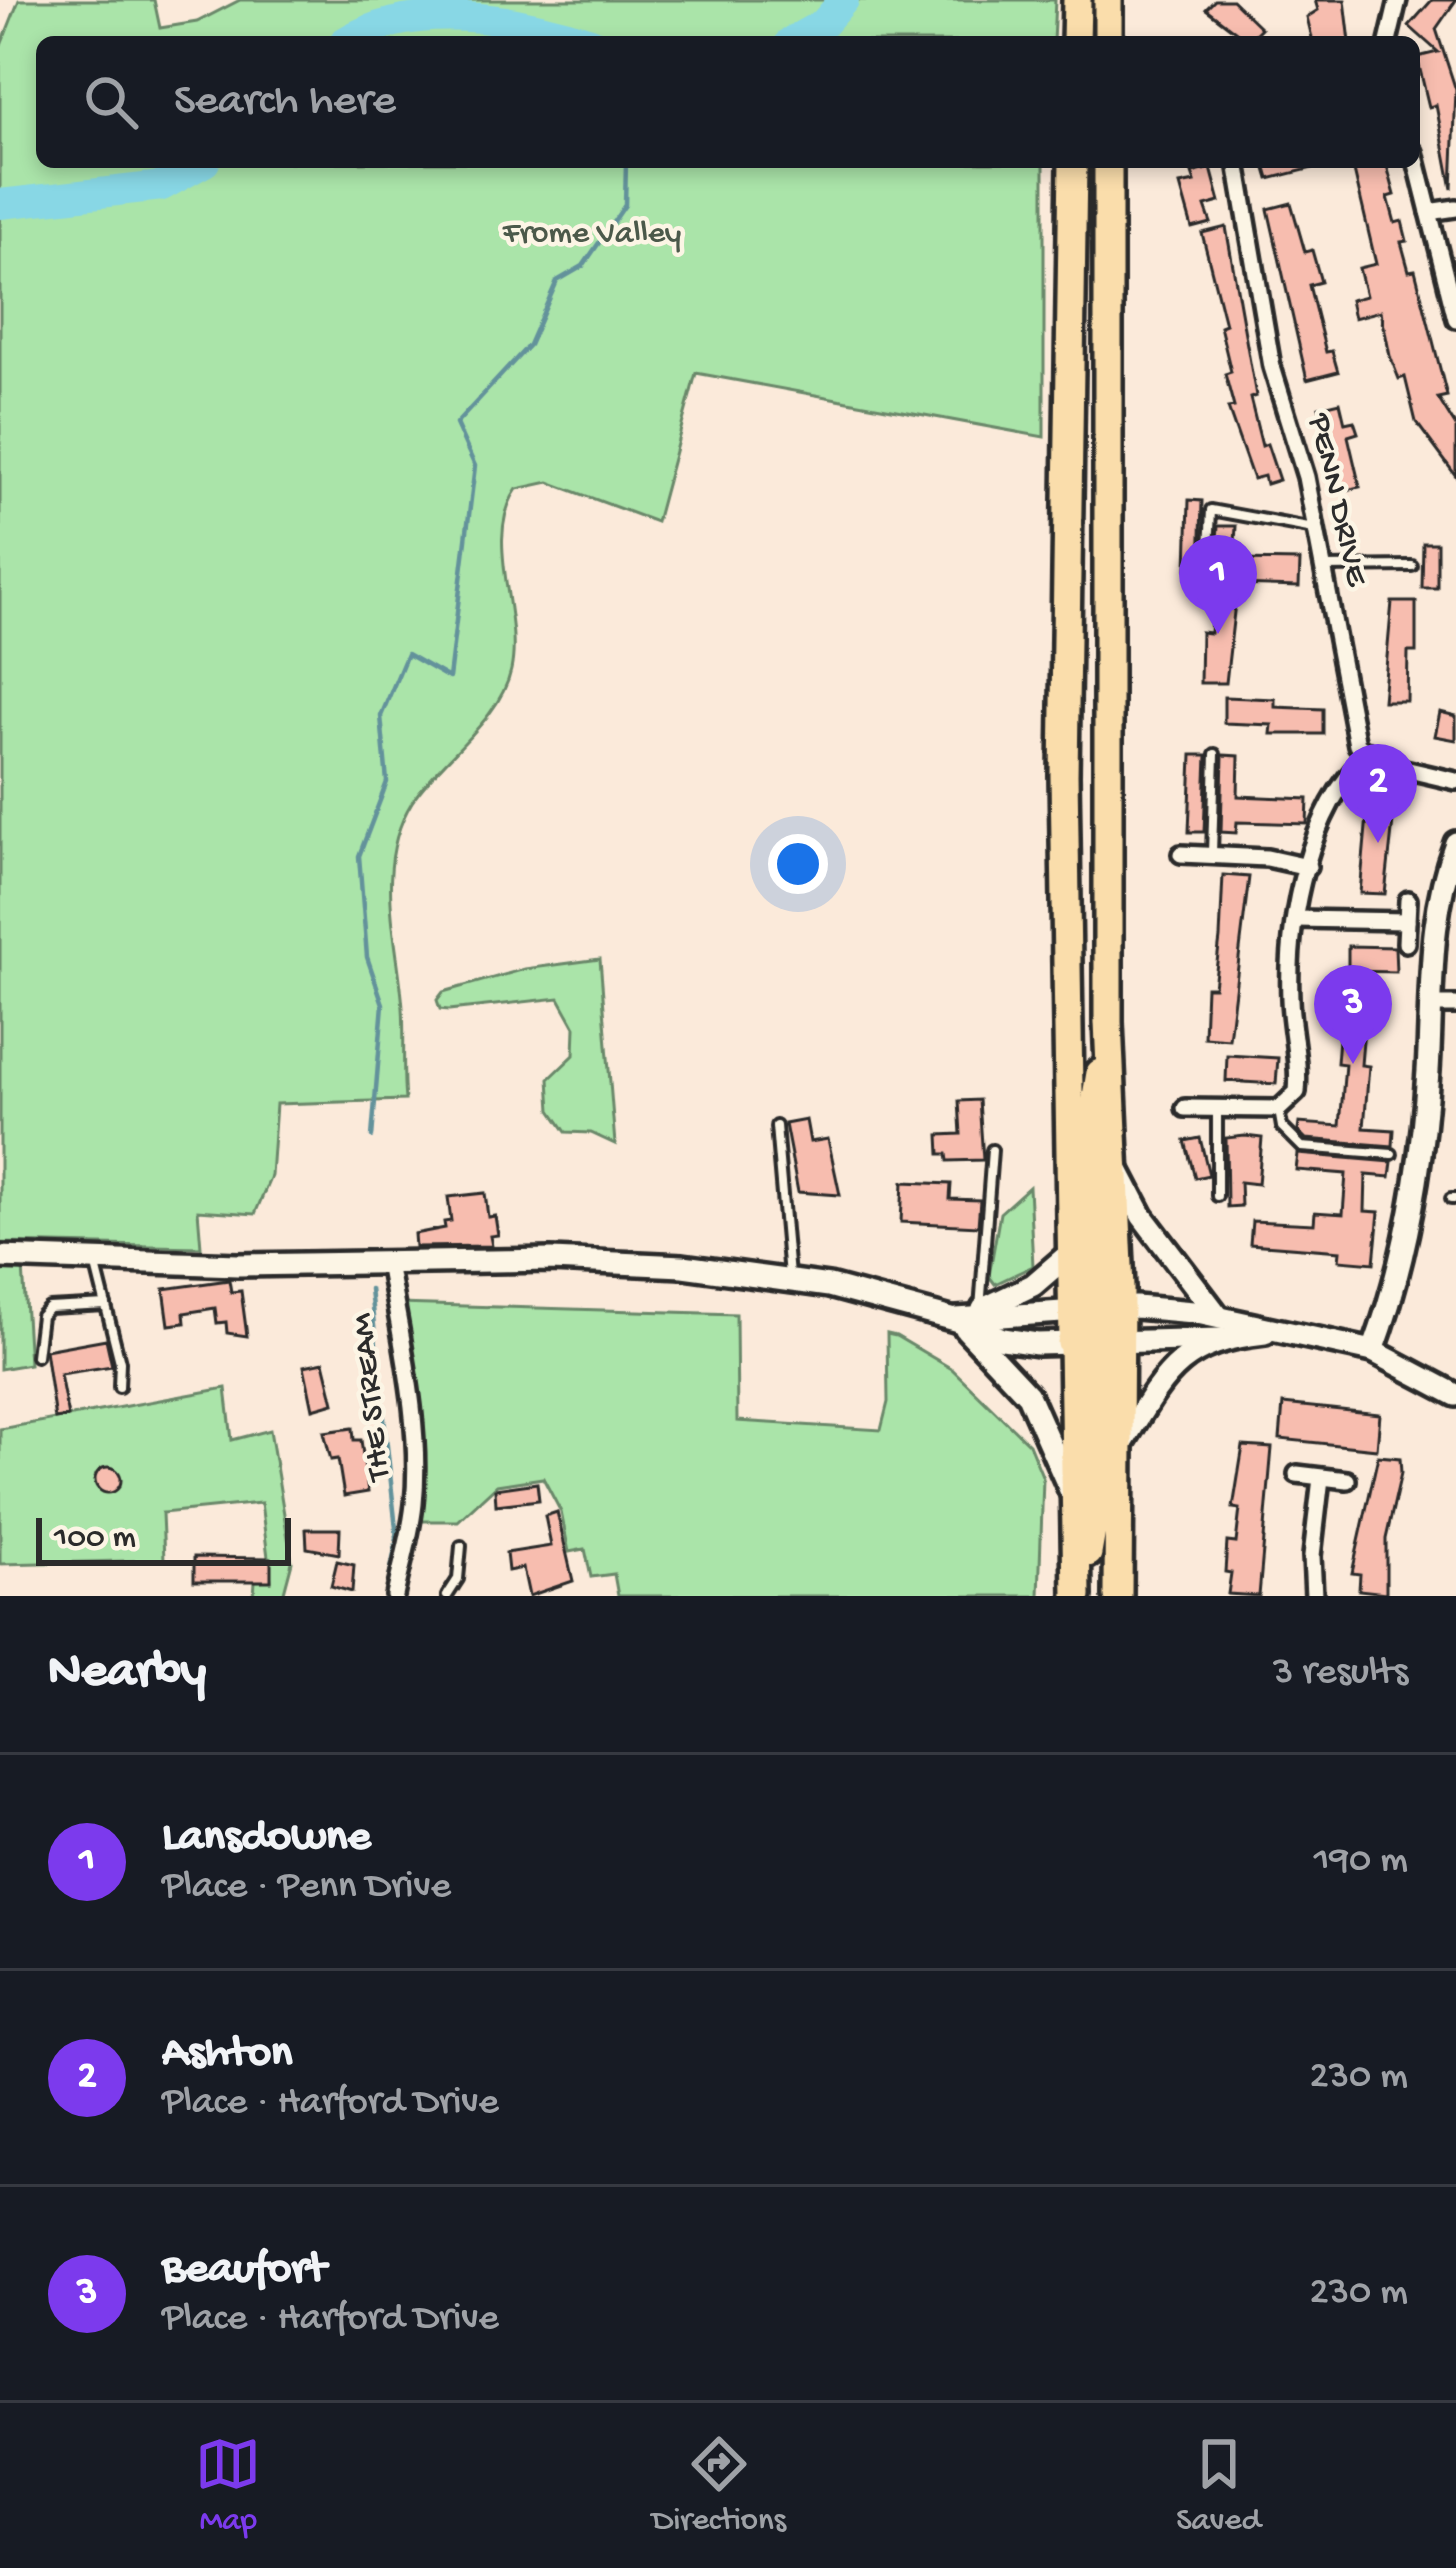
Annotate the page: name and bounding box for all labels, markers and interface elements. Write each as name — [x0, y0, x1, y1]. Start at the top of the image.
search box — [36, 36, 1420, 168]
icon: search — [78, 69, 144, 135]
text: Search here — [174, 76, 396, 129]
park label: Frome Valley — [502, 216, 681, 254]
street label: PENN DRIVE — [1298, 409, 1375, 591]
pin: 1 — [1179, 535, 1257, 634]
pin: 2 — [1339, 744, 1417, 843]
your location — [768, 834, 828, 894]
pin: 3 — [1314, 965, 1392, 1064]
street label: THE STREAM — [345, 1310, 401, 1485]
scale bar — [36, 1512, 291, 1565]
text: 100 m — [54, 1520, 136, 1558]
text: Nearby — [48, 1644, 206, 1704]
text: 3 results — [1273, 1651, 1408, 1697]
text: Lansdowne — [162, 1812, 371, 1865]
text: 1 — [79, 1839, 95, 1885]
text: 190 m — [1314, 1839, 1408, 1885]
text: Place · Penn Drive — [162, 1865, 451, 1911]
text: Ashton — [162, 2028, 292, 2081]
text: 2 — [77, 2055, 97, 2101]
text: 230 m — [1310, 2055, 1408, 2101]
text: Place · Harford Drive — [162, 2081, 499, 2127]
text: Beaufort — [162, 2244, 326, 2297]
text: 3 — [77, 2271, 97, 2317]
text: 230 m — [1310, 2271, 1408, 2317]
text: Place · Harford Drive — [162, 2297, 499, 2343]
tab: Map — [195, 2431, 261, 2541]
tab: Directions — [652, 2431, 786, 2541]
tab: Saved — [1176, 2431, 1261, 2541]

